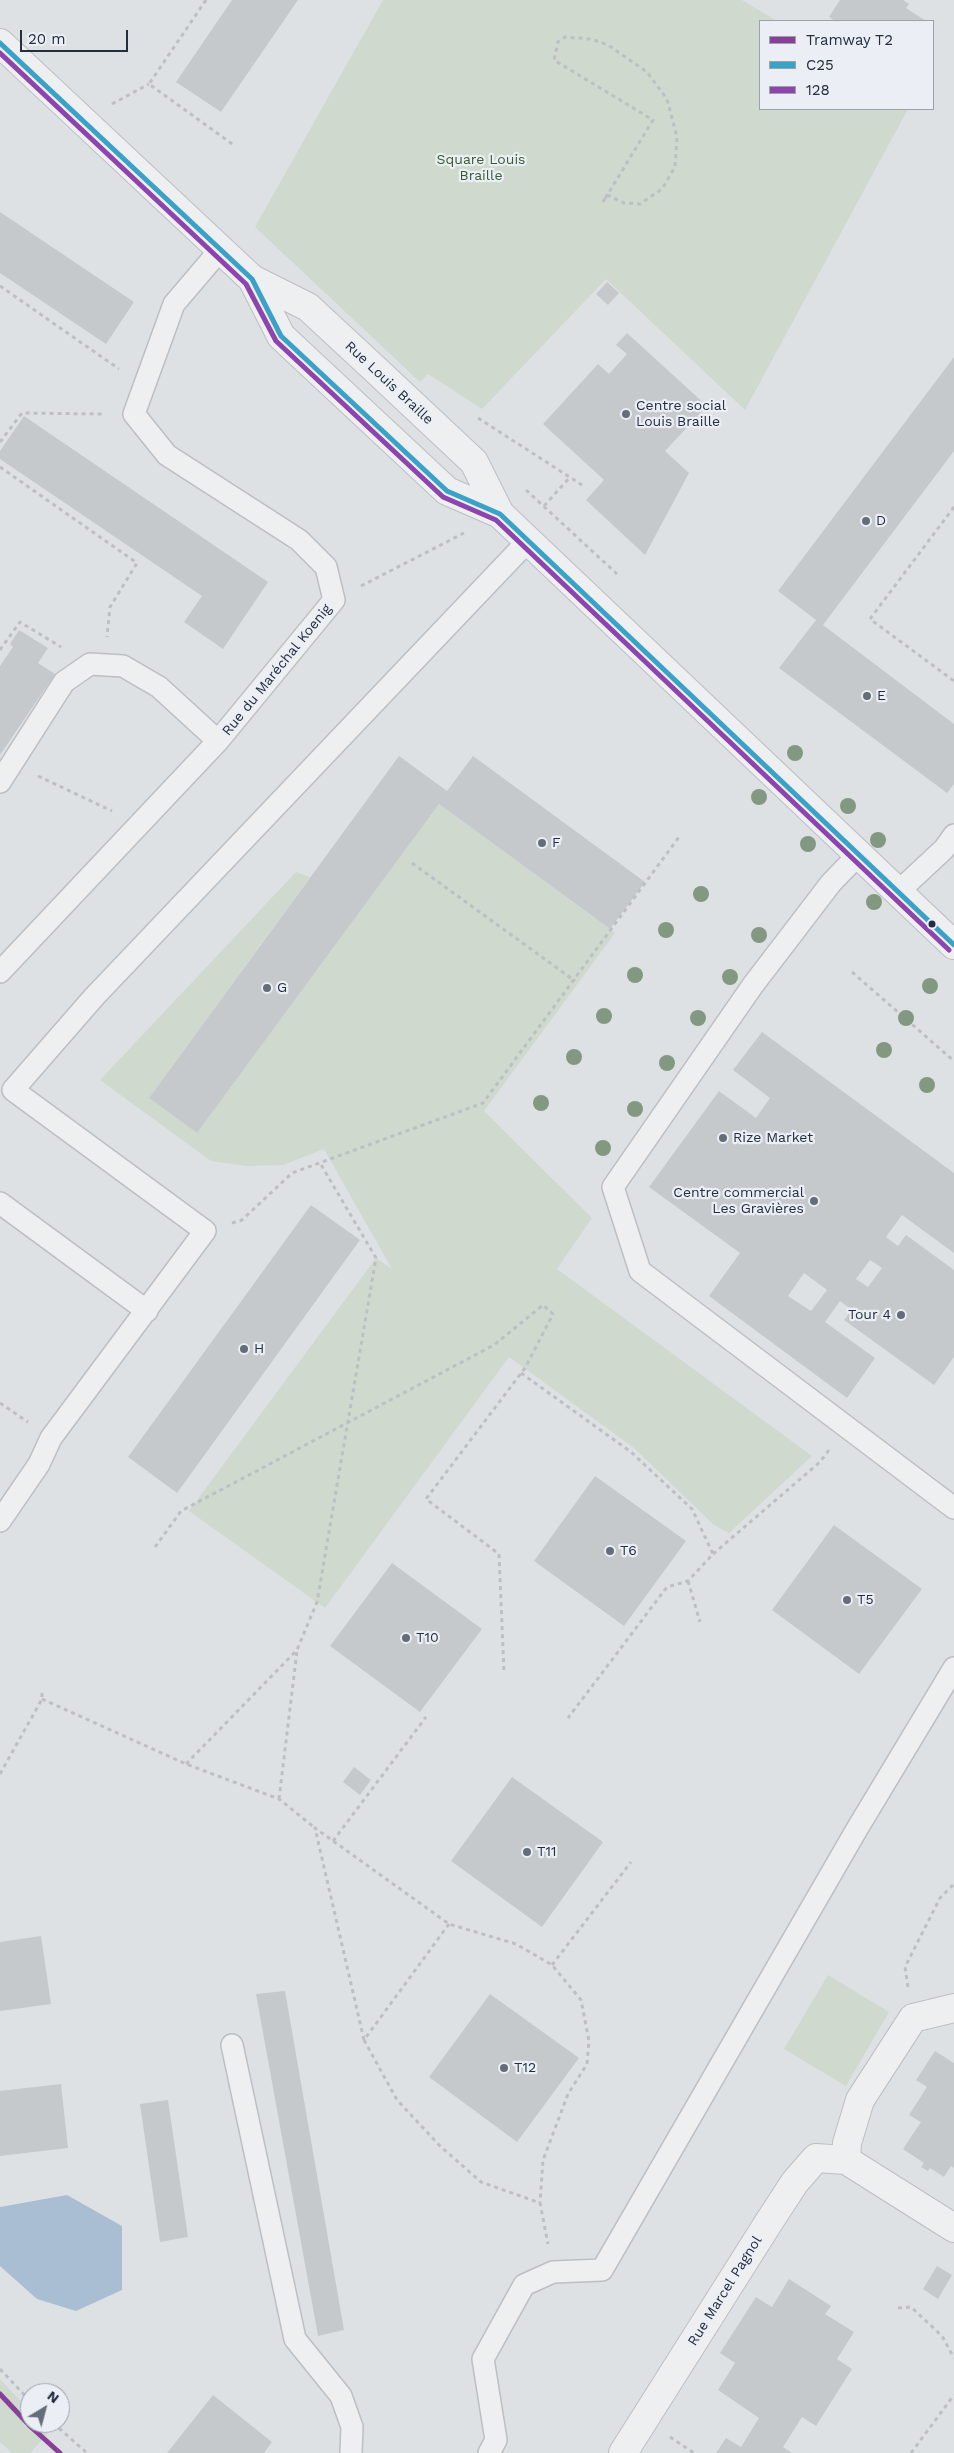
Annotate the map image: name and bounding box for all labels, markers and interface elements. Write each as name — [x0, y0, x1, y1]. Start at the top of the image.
scale bar — [22, 20, 130, 52]
legend — [759, 20, 934, 110]
text: 20 m — [28, 30, 66, 48]
text: Tramway T2 — [806, 31, 893, 49]
text: C25 — [806, 56, 834, 74]
text: 128 — [806, 81, 830, 99]
park label: Square Louis Braille — [437, 152, 525, 184]
street label: Rue Louis Braille — [341, 338, 437, 428]
place label: Centre social Louis Braille — [636, 398, 726, 431]
marker: Centre social Louis Braille — [620, 408, 632, 420]
place label: D — [876, 513, 886, 529]
marker: D — [860, 515, 872, 527]
street label: Rue du Maréchal Koenig — [219, 601, 335, 739]
place label: E — [877, 688, 886, 704]
marker: E — [861, 690, 873, 702]
place label: F — [552, 835, 561, 851]
marker: F — [536, 837, 548, 849]
unlabelled marker — [927, 919, 937, 929]
place label: G — [277, 980, 287, 996]
marker: G — [261, 982, 273, 994]
place label: Rize Market — [733, 1130, 813, 1146]
marker: Rize Market — [717, 1132, 729, 1144]
place label: Centre commercial Les Gravières — [673, 1185, 804, 1218]
marker: Centre commercial Les Gravières — [808, 1195, 820, 1207]
place label: Tour 4 — [848, 1307, 891, 1323]
marker: Tour 4 — [895, 1309, 907, 1321]
place label: H — [254, 1341, 264, 1357]
marker: H — [238, 1343, 250, 1355]
place label: T6 — [620, 1543, 637, 1559]
marker: T6 — [604, 1545, 616, 1557]
place label: T5 — [857, 1592, 874, 1608]
marker: T5 — [841, 1594, 853, 1606]
place label: T10 — [416, 1630, 439, 1646]
marker: T10 — [400, 1632, 412, 1644]
place label: T11 — [537, 1844, 556, 1860]
marker: T11 — [521, 1846, 533, 1858]
place label: T12 — [514, 2060, 536, 2076]
marker: T12 — [498, 2062, 510, 2074]
street label: Rue Marcel Pagnol — [684, 2233, 766, 2349]
north arrow — [20, 2383, 70, 2433]
text: N — [44, 2387, 62, 2406]

